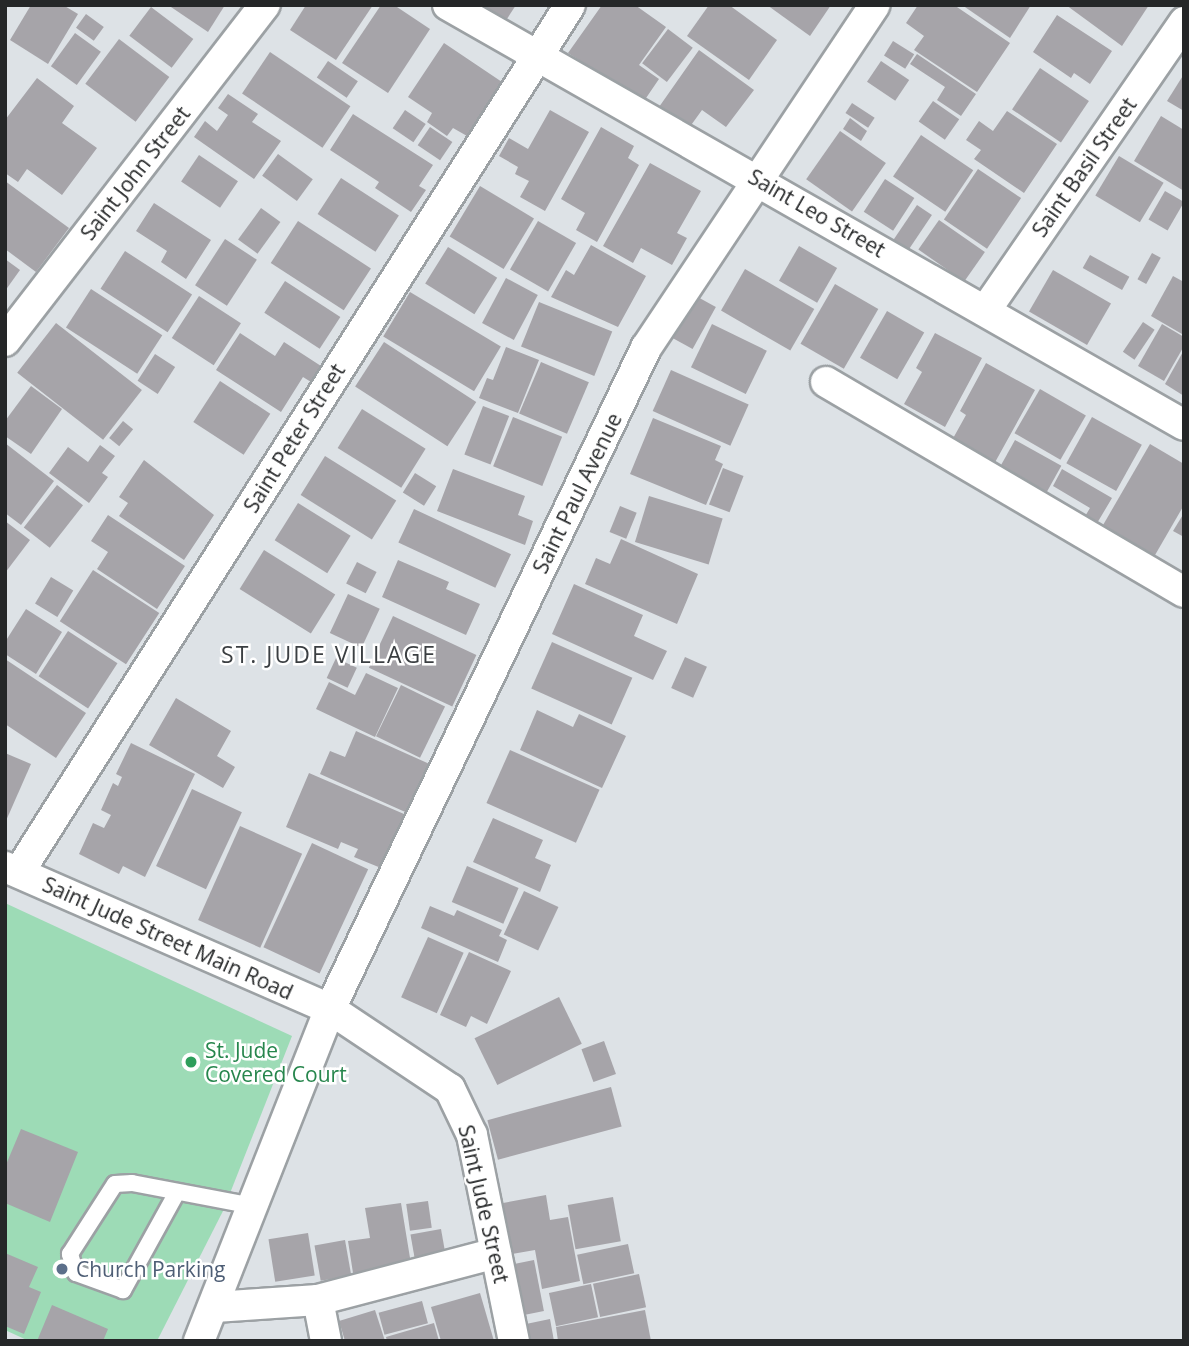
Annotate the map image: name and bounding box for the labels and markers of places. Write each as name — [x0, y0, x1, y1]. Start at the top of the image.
place label: St. Jude Covered Court — [205, 1037, 347, 1087]
marker: St. Jude Covered Court — [183, 1054, 199, 1070]
place label: Church Parking — [76, 1256, 225, 1282]
marker: Church Parking — [54, 1261, 70, 1277]

